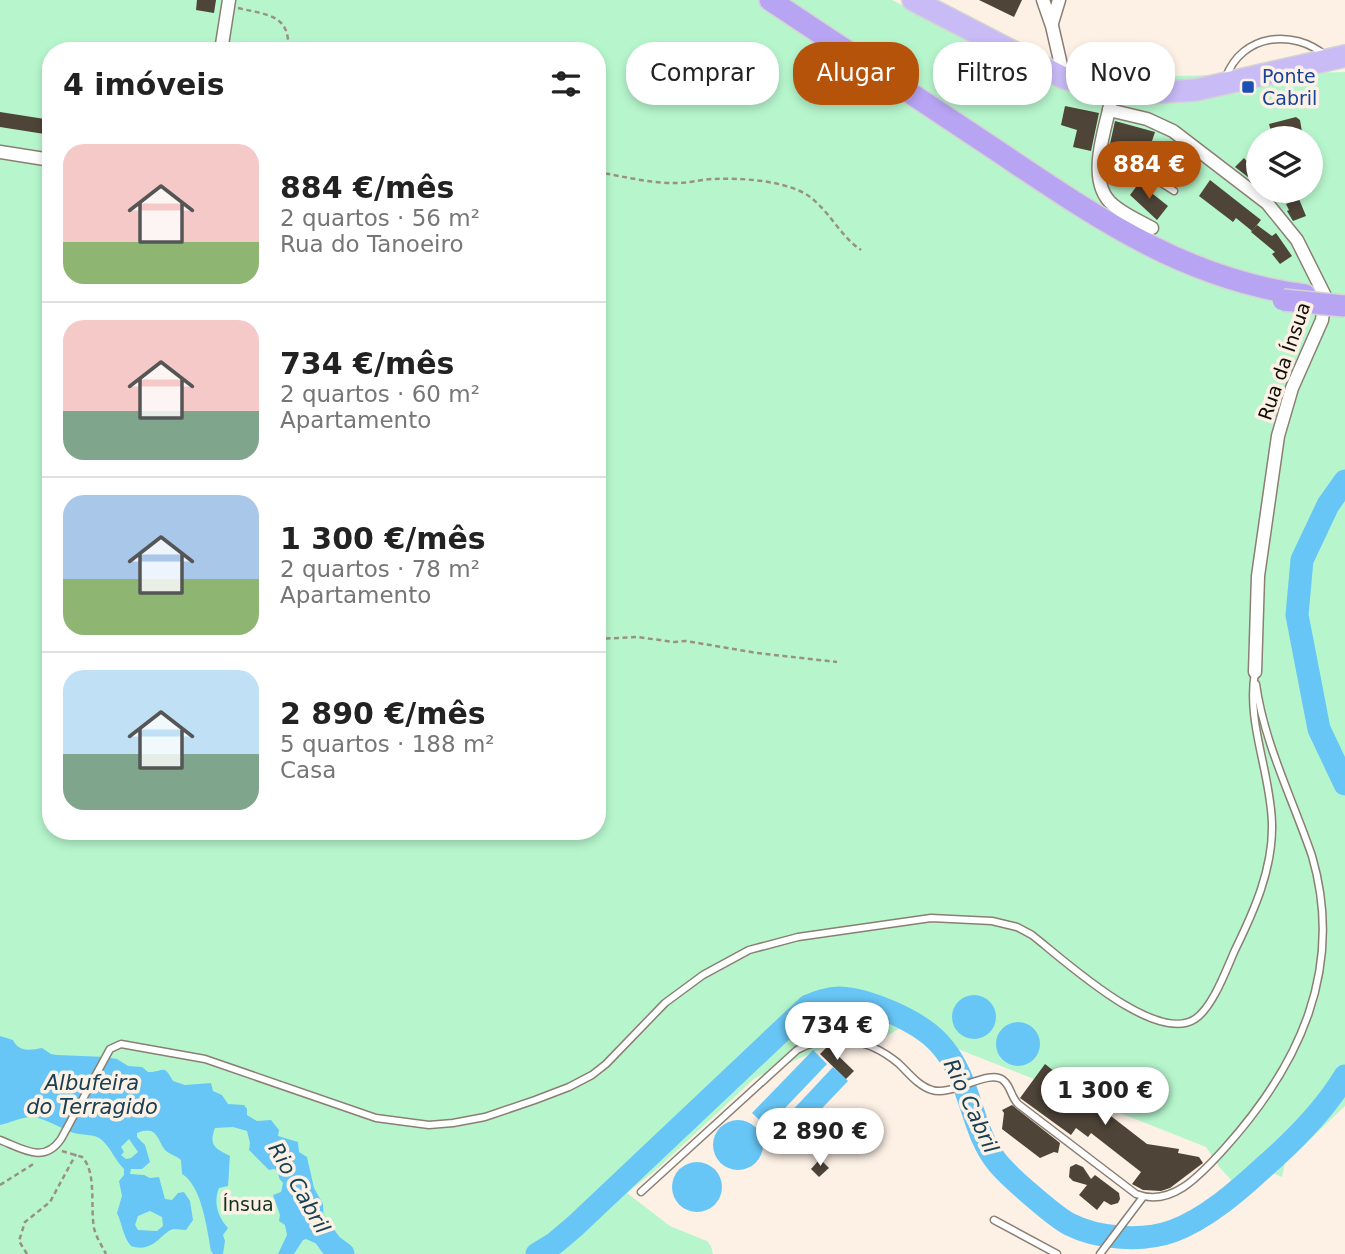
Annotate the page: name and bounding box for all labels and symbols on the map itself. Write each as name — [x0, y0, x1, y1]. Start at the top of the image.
place label: Ponte Cabril — [1262, 65, 1317, 109]
marker: Ponte Cabril — [1240, 79, 1256, 95]
pin: 884 € — [1100, 142, 1198, 201]
street label: Rua da Ínsua — [1254, 299, 1314, 423]
pin: 734 € — [788, 1002, 886, 1062]
water label: Rio Cabril — [939, 1055, 1003, 1157]
pin: 1 300 € — [1040, 1068, 1170, 1127]
water label: Albufeira do Terragido — [26, 1071, 158, 1119]
pin: 2 890 € — [755, 1108, 885, 1168]
water label: Rio Cabril — [263, 1138, 335, 1238]
park label: Ínsua — [222, 1193, 274, 1215]

